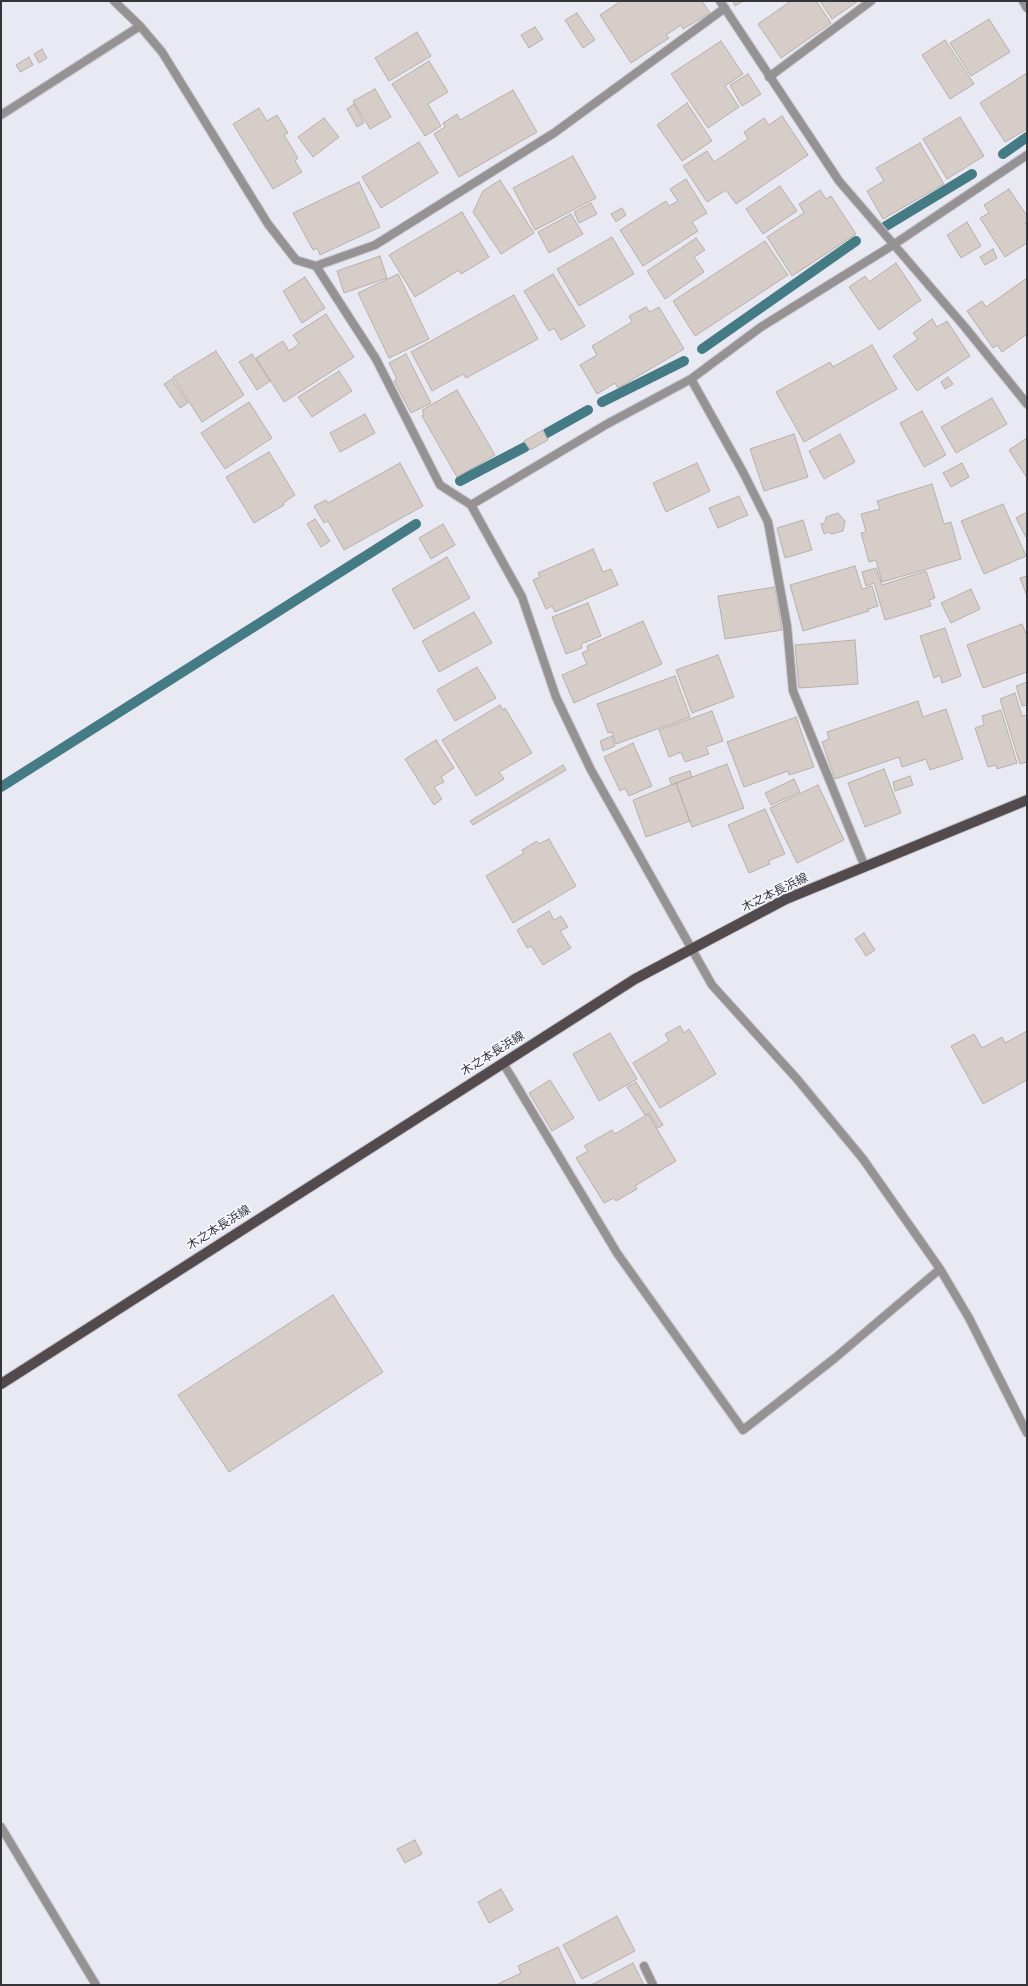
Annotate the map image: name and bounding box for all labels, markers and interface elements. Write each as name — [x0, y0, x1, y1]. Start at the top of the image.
street label: 木之本長浜線 — [739, 871, 811, 915]
street label: 木之本長浜線 — [459, 1029, 527, 1079]
street label: 木之本長浜線 — [185, 1203, 253, 1253]

